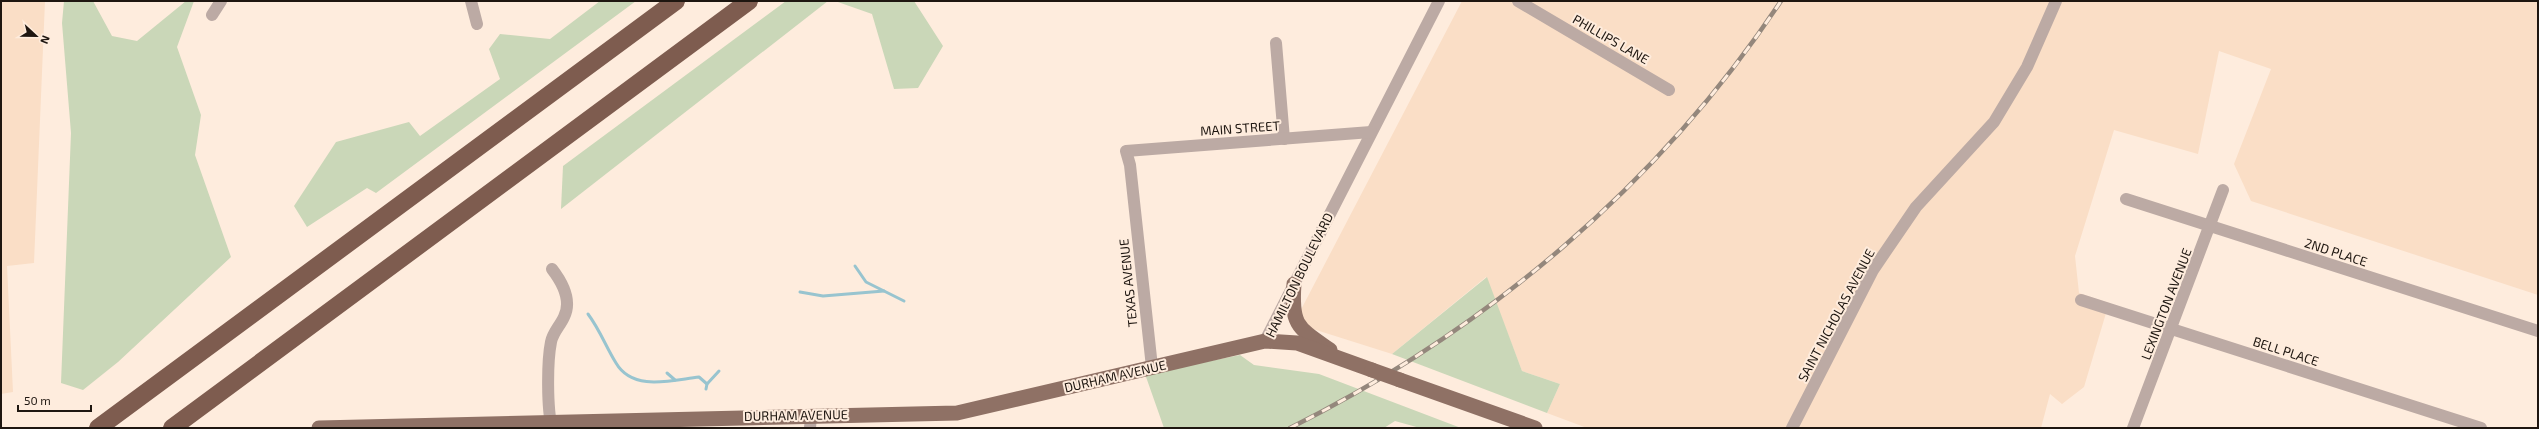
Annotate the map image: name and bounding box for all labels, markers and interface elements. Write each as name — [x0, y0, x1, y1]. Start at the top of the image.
street label: PHILLIPS LANE — [1570, 11, 1652, 67]
north arrow — [16, 16, 56, 56]
text: N — [38, 34, 53, 46]
street label: MAIN STREET — [1200, 117, 1281, 139]
street label: HAMILTON BOULEVARD — [1262, 210, 1336, 340]
street label: 2ND PLACE — [2303, 234, 2369, 270]
street label: TEXAS AVENUE — [1115, 238, 1141, 328]
street label: SAINT NICHOLAS AVENUE — [1794, 246, 1878, 384]
street label: LEXINGTON AVENUE — [2137, 246, 2195, 362]
street label: BELL PLACE — [2251, 333, 2321, 369]
street label: DURHAM AVENUE — [1063, 357, 1167, 395]
scale bar — [18, 387, 91, 413]
text: 50 m — [24, 393, 51, 407]
street label: DURHAM AVENUE — [744, 406, 848, 424]

